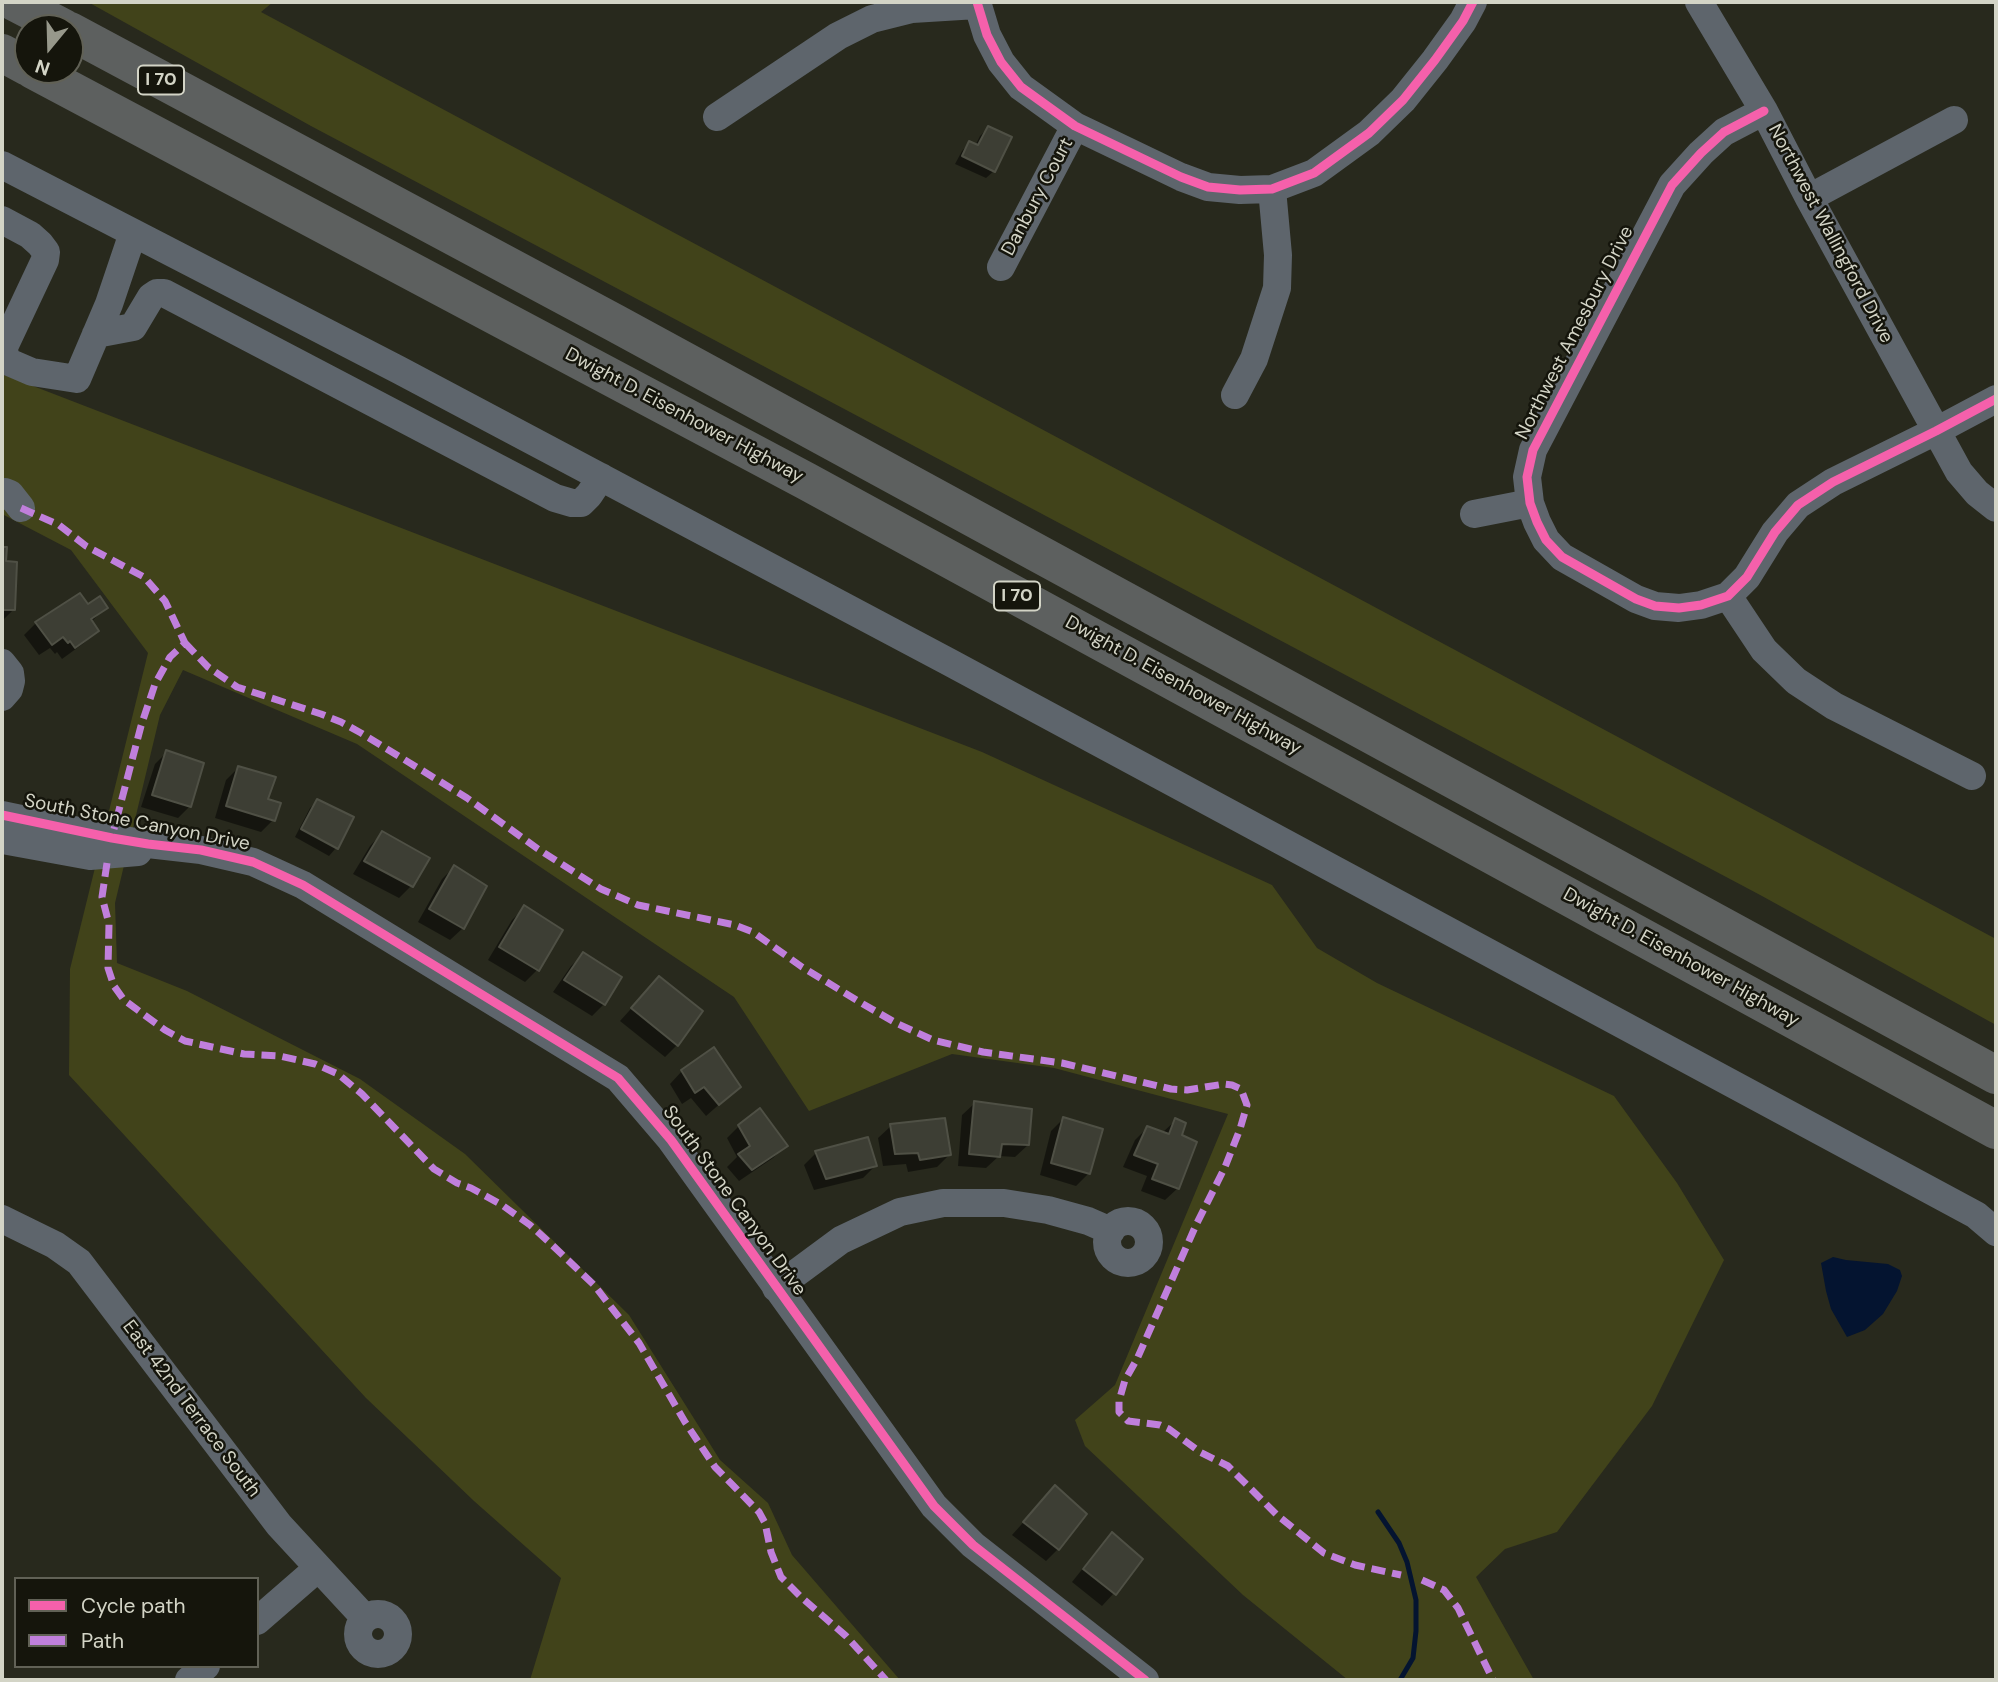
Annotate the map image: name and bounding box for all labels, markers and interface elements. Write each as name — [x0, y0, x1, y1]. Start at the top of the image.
north arrow — [14, 14, 84, 84]
text: N — [32, 53, 53, 82]
road number: I 70 — [138, 66, 184, 94]
street label: Northwest Wallingford Drive — [1763, 121, 1897, 347]
street label: Danbury Court — [997, 134, 1079, 260]
street label: Northwest Amesbury Drive — [1511, 222, 1639, 444]
street label: Dwight D. Eisenhower Highway — [561, 343, 807, 489]
road number: I 70 — [994, 582, 1040, 610]
street label: Dwight D. Eisenhower Highway — [1061, 611, 1305, 761]
street label: South Stone Canyon Drive — [22, 790, 252, 856]
street label: Dwight D. Eisenhower Highway — [1559, 883, 1803, 1033]
street label: South Stone Canyon Drive — [657, 1102, 811, 1300]
street label: East 42nd Terrace South — [117, 1316, 265, 1502]
legend — [14, 1577, 259, 1668]
text: Cycle path — [81, 1592, 186, 1620]
text: Path — [81, 1627, 124, 1655]

